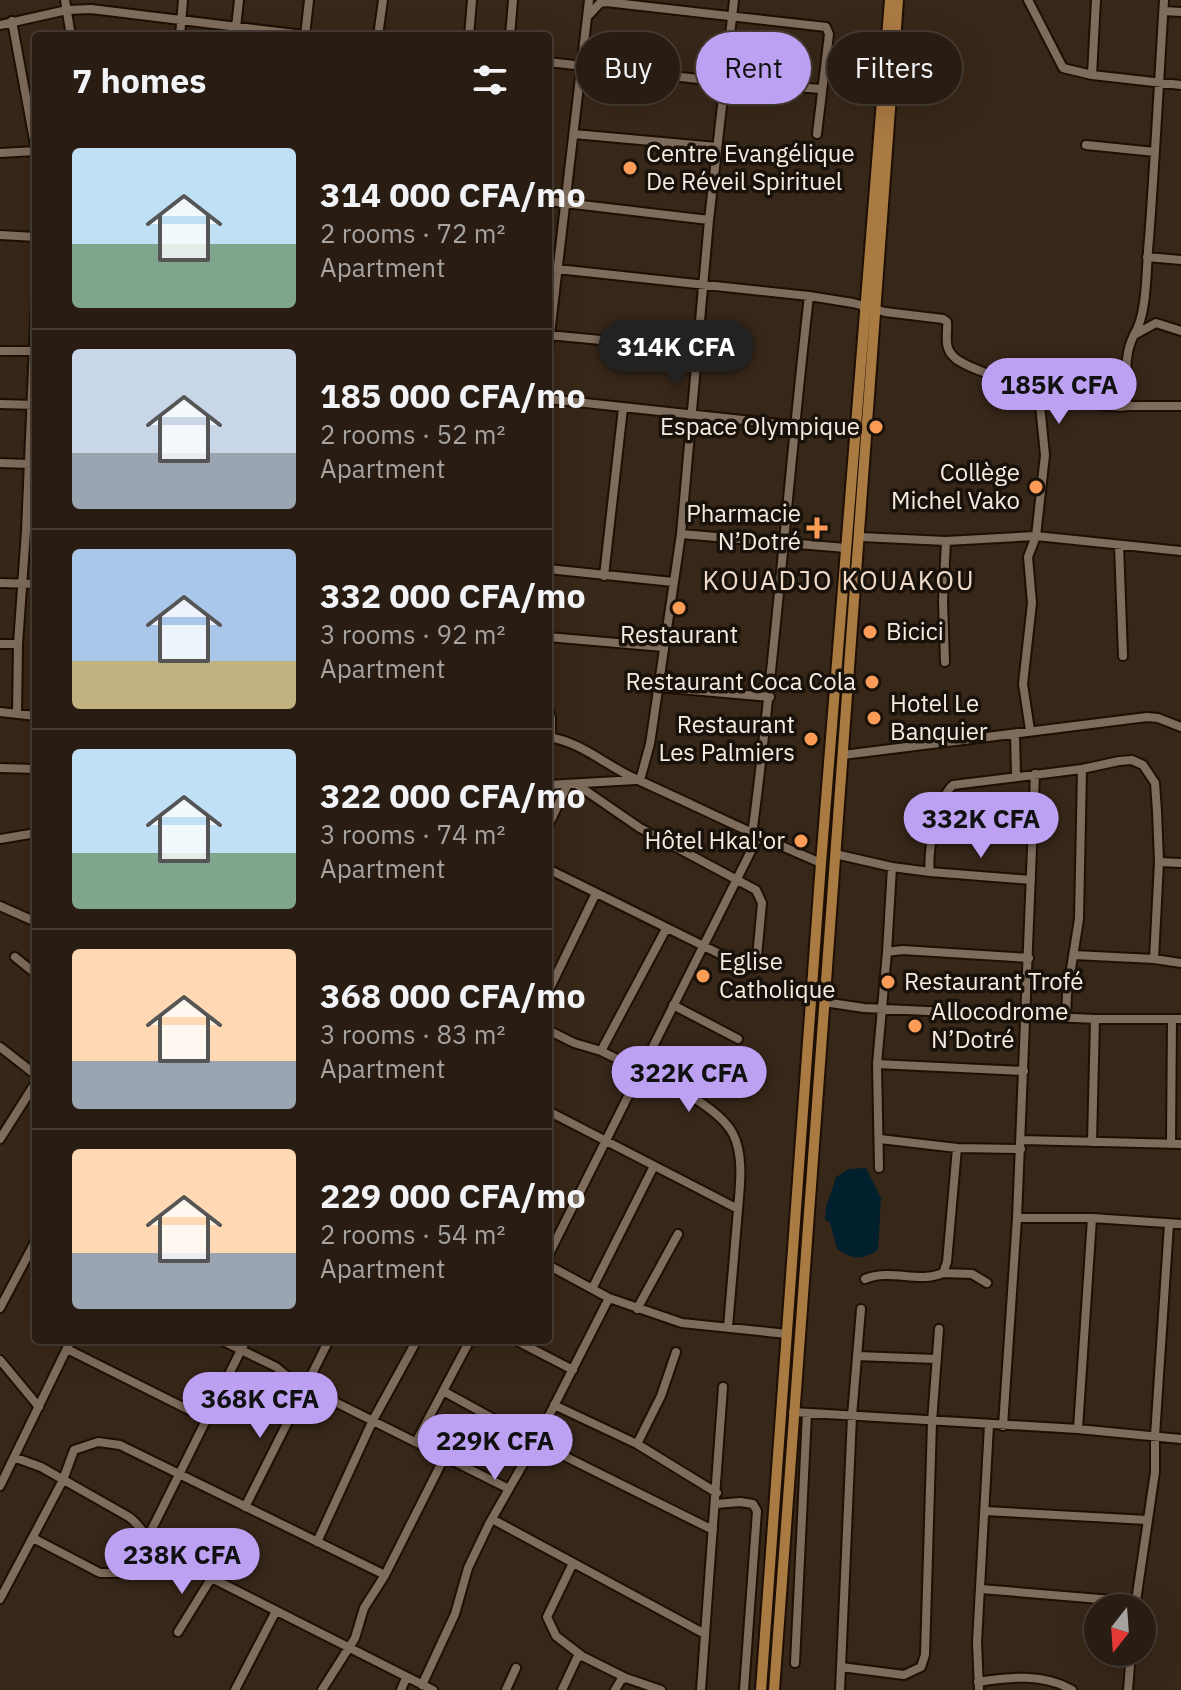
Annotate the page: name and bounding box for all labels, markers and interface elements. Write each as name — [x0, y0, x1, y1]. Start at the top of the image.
chip: Buy — [576, 32, 680, 104]
chip: Rent — [696, 32, 811, 104]
chip: Filters — [827, 32, 962, 104]
text: 7 homes — [72, 58, 207, 102]
icon: filters — [468, 58, 512, 102]
place label: Centre Evangélique De Réveil Spirituel — [646, 137, 855, 197]
marker: Centre Evangélique De Réveil Spirituel — [621, 159, 639, 177]
text: 314 000 CFA/mo — [320, 172, 586, 216]
icon: home — [136, 180, 232, 276]
text: 2 rooms · 72 m² — [320, 216, 505, 250]
text: Apartment — [320, 250, 445, 284]
pin: 314K CFA — [593, 320, 759, 388]
text: 314K CFA — [617, 329, 735, 363]
pin: 185K CFA — [976, 358, 1142, 426]
text: 185K CFA — [1000, 367, 1118, 401]
text: 185 000 CFA/mo — [320, 373, 586, 417]
icon: home — [136, 381, 232, 477]
place label: Espace Olympique — [660, 410, 860, 442]
text: 2 rooms · 52 m² — [320, 417, 505, 451]
marker: Espace Olympique — [867, 418, 885, 436]
text: Apartment — [320, 451, 445, 485]
place label: Collège Michel Vako — [891, 456, 1020, 516]
marker: Collège Michel Vako — [1027, 478, 1045, 496]
place label: Pharmacie N’Dotré — [686, 497, 801, 557]
marker: Pharmacie N’Dotré — [808, 519, 826, 537]
district label: KOUADJO KOUAKOU — [702, 563, 976, 597]
text: 332 000 CFA/mo — [320, 573, 586, 617]
icon: home — [136, 581, 232, 677]
marker: Restaurant — [670, 599, 688, 617]
place label: Bicici — [886, 615, 944, 647]
text: 3 rooms · 92 m² — [320, 617, 505, 651]
place label: Restaurant — [620, 618, 738, 650]
marker: Bicici — [861, 623, 879, 641]
text: Apartment — [320, 651, 445, 685]
place label: Restaurant Coca Cola — [626, 665, 856, 697]
marker: Restaurant Coca Cola — [863, 673, 881, 691]
place label: Hotel Le Banquier — [890, 687, 988, 747]
place label: Restaurant Les Palmiers — [658, 708, 795, 768]
marker: Hotel Le Banquier — [865, 709, 883, 727]
marker: Restaurant Les Palmiers — [802, 730, 820, 748]
text: 322 000 CFA/mo — [320, 773, 586, 817]
icon: home — [136, 781, 232, 877]
pin: 332K CFA — [898, 792, 1064, 860]
text: 332K CFA — [922, 801, 1040, 835]
text: 3 rooms · 74 m² — [320, 817, 505, 851]
place label: Hôtel Hkal'or — [644, 824, 785, 856]
marker: Hôtel Hkal'or — [792, 832, 810, 850]
text: Apartment — [320, 851, 445, 885]
place label: Eglise Catholique — [719, 945, 835, 1005]
place label: Restaurant Trofé — [904, 965, 1083, 997]
marker: Eglise Catholique — [694, 967, 712, 985]
text: 368 000 CFA/mo — [320, 973, 586, 1017]
marker: Restaurant Trofé — [879, 973, 897, 991]
icon: home — [136, 981, 232, 1077]
place label: Allocodrome N’Dotré — [931, 995, 1068, 1055]
text: 3 rooms · 83 m² — [320, 1017, 505, 1051]
marker: Allocodrome N’Dotré — [906, 1017, 924, 1035]
pin: 322K CFA — [606, 1046, 772, 1114]
text: Apartment — [320, 1051, 445, 1085]
text: 322K CFA — [630, 1055, 748, 1089]
text: 229 000 CFA/mo — [320, 1173, 586, 1217]
icon: home — [136, 1181, 232, 1277]
text: 2 rooms · 54 m² — [320, 1217, 505, 1251]
text: Apartment — [320, 1251, 445, 1285]
pin: 368K CFA — [177, 1372, 343, 1440]
text: 368K CFA — [201, 1381, 319, 1415]
pin: 229K CFA — [412, 1414, 578, 1482]
text: 229K CFA — [436, 1423, 554, 1457]
pin: 238K CFA — [99, 1528, 265, 1596]
text: 238K CFA — [123, 1537, 241, 1571]
north arrow — [1084, 1594, 1156, 1666]
map controls — [1084, 1594, 1156, 1666]

